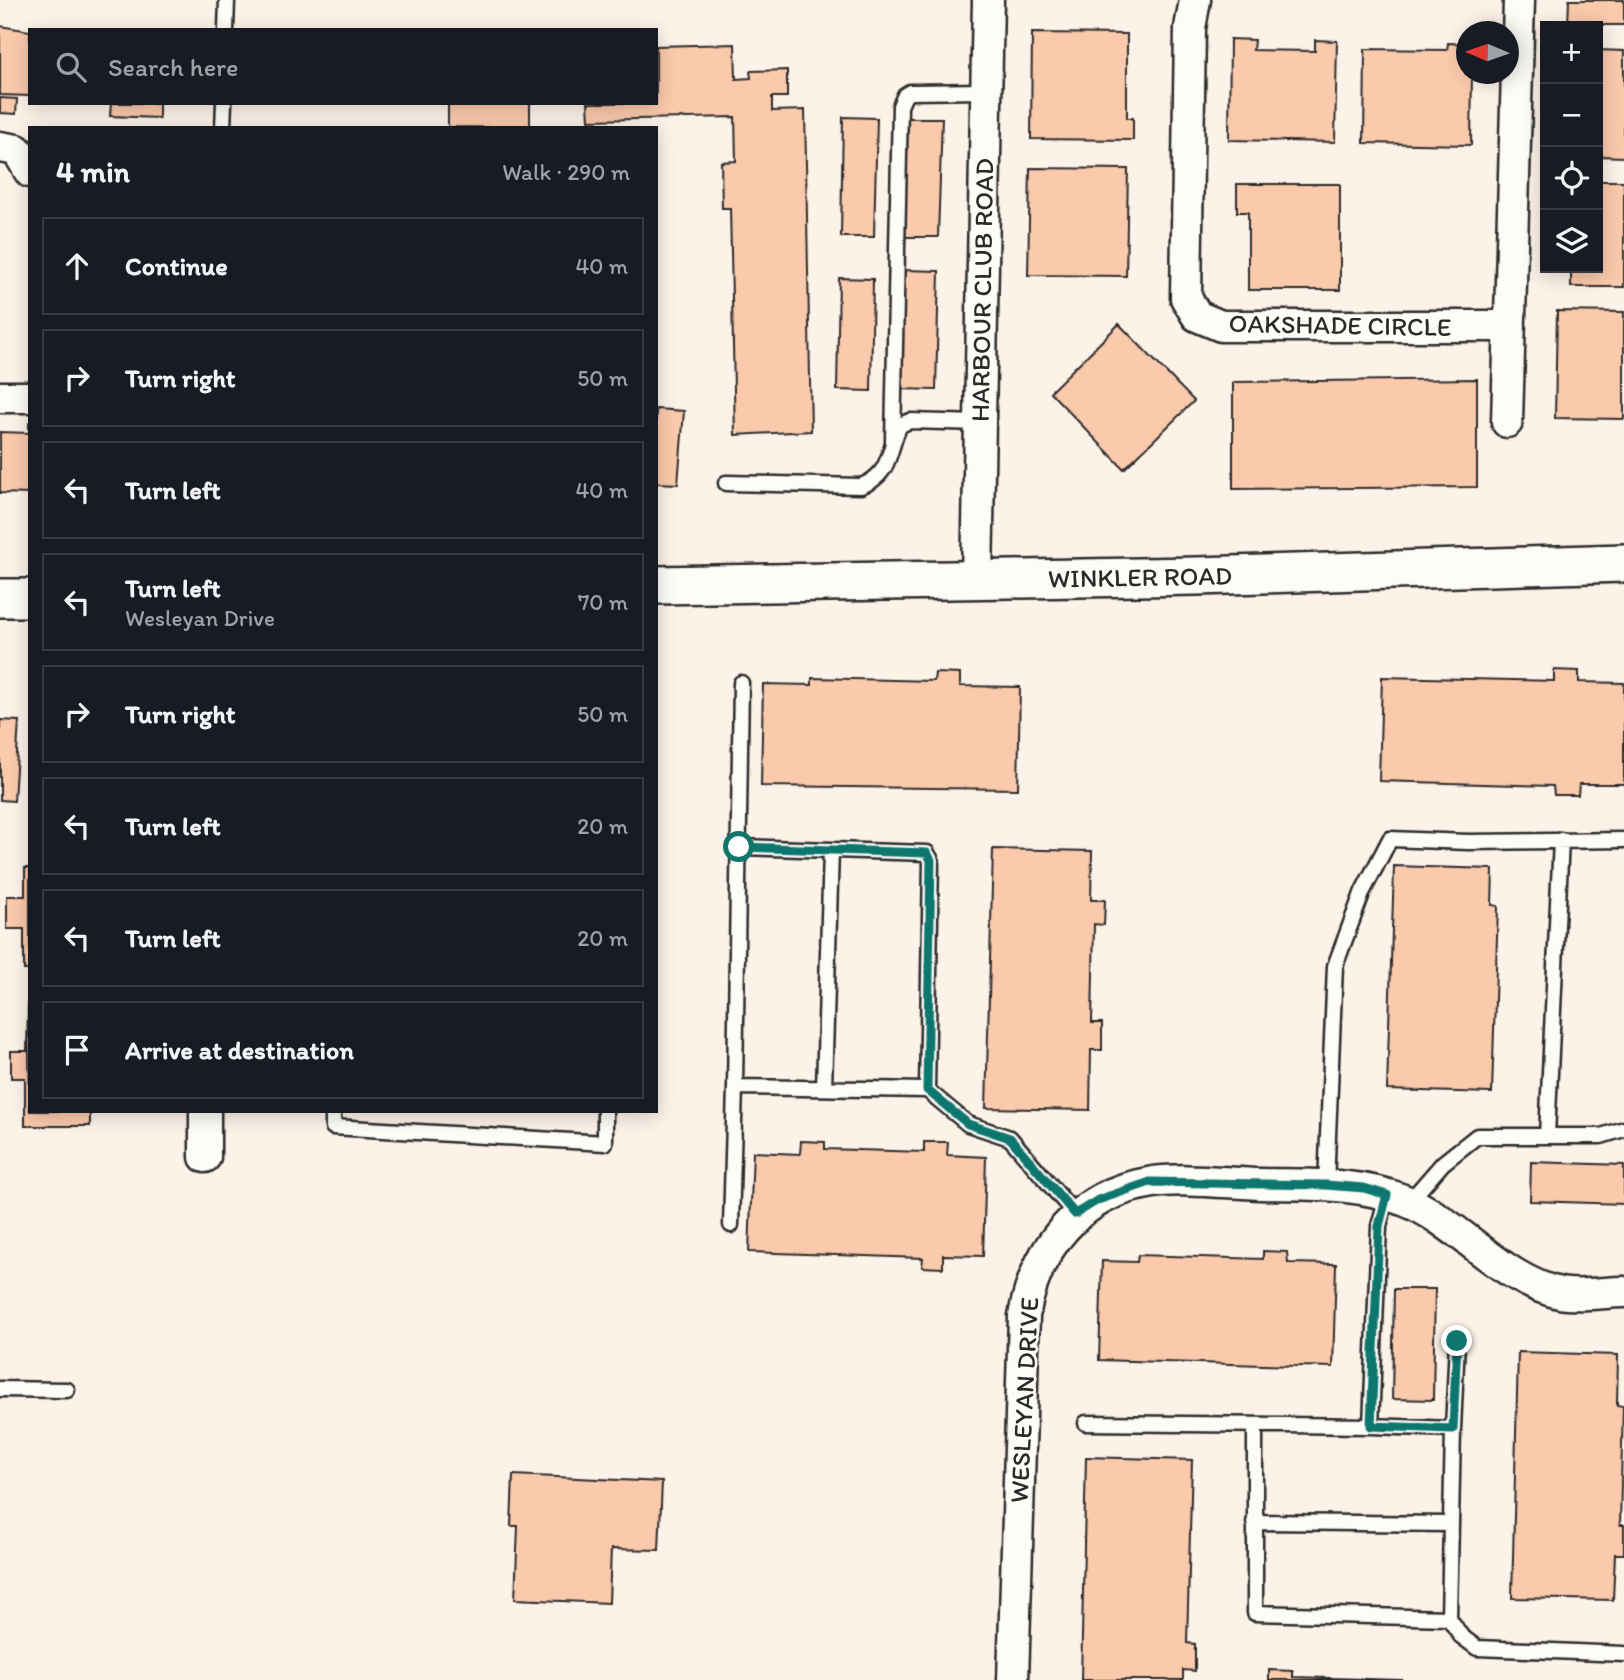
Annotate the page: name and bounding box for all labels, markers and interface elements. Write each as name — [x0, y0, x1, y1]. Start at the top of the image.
north arrow — [1456, 21, 1519, 84]
map controls — [1540, 21, 1603, 273]
button: + — [1540, 21, 1603, 84]
search box — [28, 28, 658, 105]
icon: search — [52, 48, 90, 86]
text: Search here — [108, 51, 238, 83]
button: − — [1540, 84, 1603, 147]
button: locate — [1540, 147, 1603, 210]
text: 4 min — [56, 153, 130, 190]
text: Walk · 290 m — [502, 158, 630, 186]
street label: HARBOUR CLUB ROAD — [964, 158, 1000, 422]
button: layers — [1540, 210, 1603, 273]
icon: ahead — [58, 247, 96, 285]
text: Continue — [125, 250, 228, 282]
text: 40 m — [575, 252, 628, 280]
street label: OAKSHADE CIRCLE — [1228, 307, 1452, 343]
icon: right — [58, 359, 96, 397]
text: Turn right — [125, 362, 236, 394]
text: 50 m — [577, 364, 628, 392]
icon: left — [58, 471, 96, 509]
text: Turn left — [125, 474, 221, 506]
text: 40 m — [575, 476, 628, 504]
street label: WINKLER ROAD — [1048, 559, 1232, 595]
text: Turn left — [125, 572, 221, 604]
icon: left — [58, 583, 96, 621]
text: 70 m — [578, 588, 628, 616]
text: Wesleyan Drive — [125, 604, 275, 632]
icon: right — [58, 695, 96, 733]
text: Turn right — [125, 698, 236, 730]
text: 50 m — [577, 700, 628, 728]
icon: left — [58, 807, 96, 845]
text: Turn left — [125, 810, 221, 842]
text: 20 m — [577, 812, 628, 840]
route start — [723, 831, 754, 862]
icon: left — [58, 919, 96, 957]
text: Turn left — [125, 922, 221, 954]
text: 20 m — [577, 924, 628, 952]
icon: arrive — [58, 1031, 96, 1069]
text: Arrive at destination — [125, 1034, 354, 1066]
street label: WESLEYAN DRIVE — [1003, 1296, 1045, 1504]
route end — [1441, 1325, 1472, 1356]

